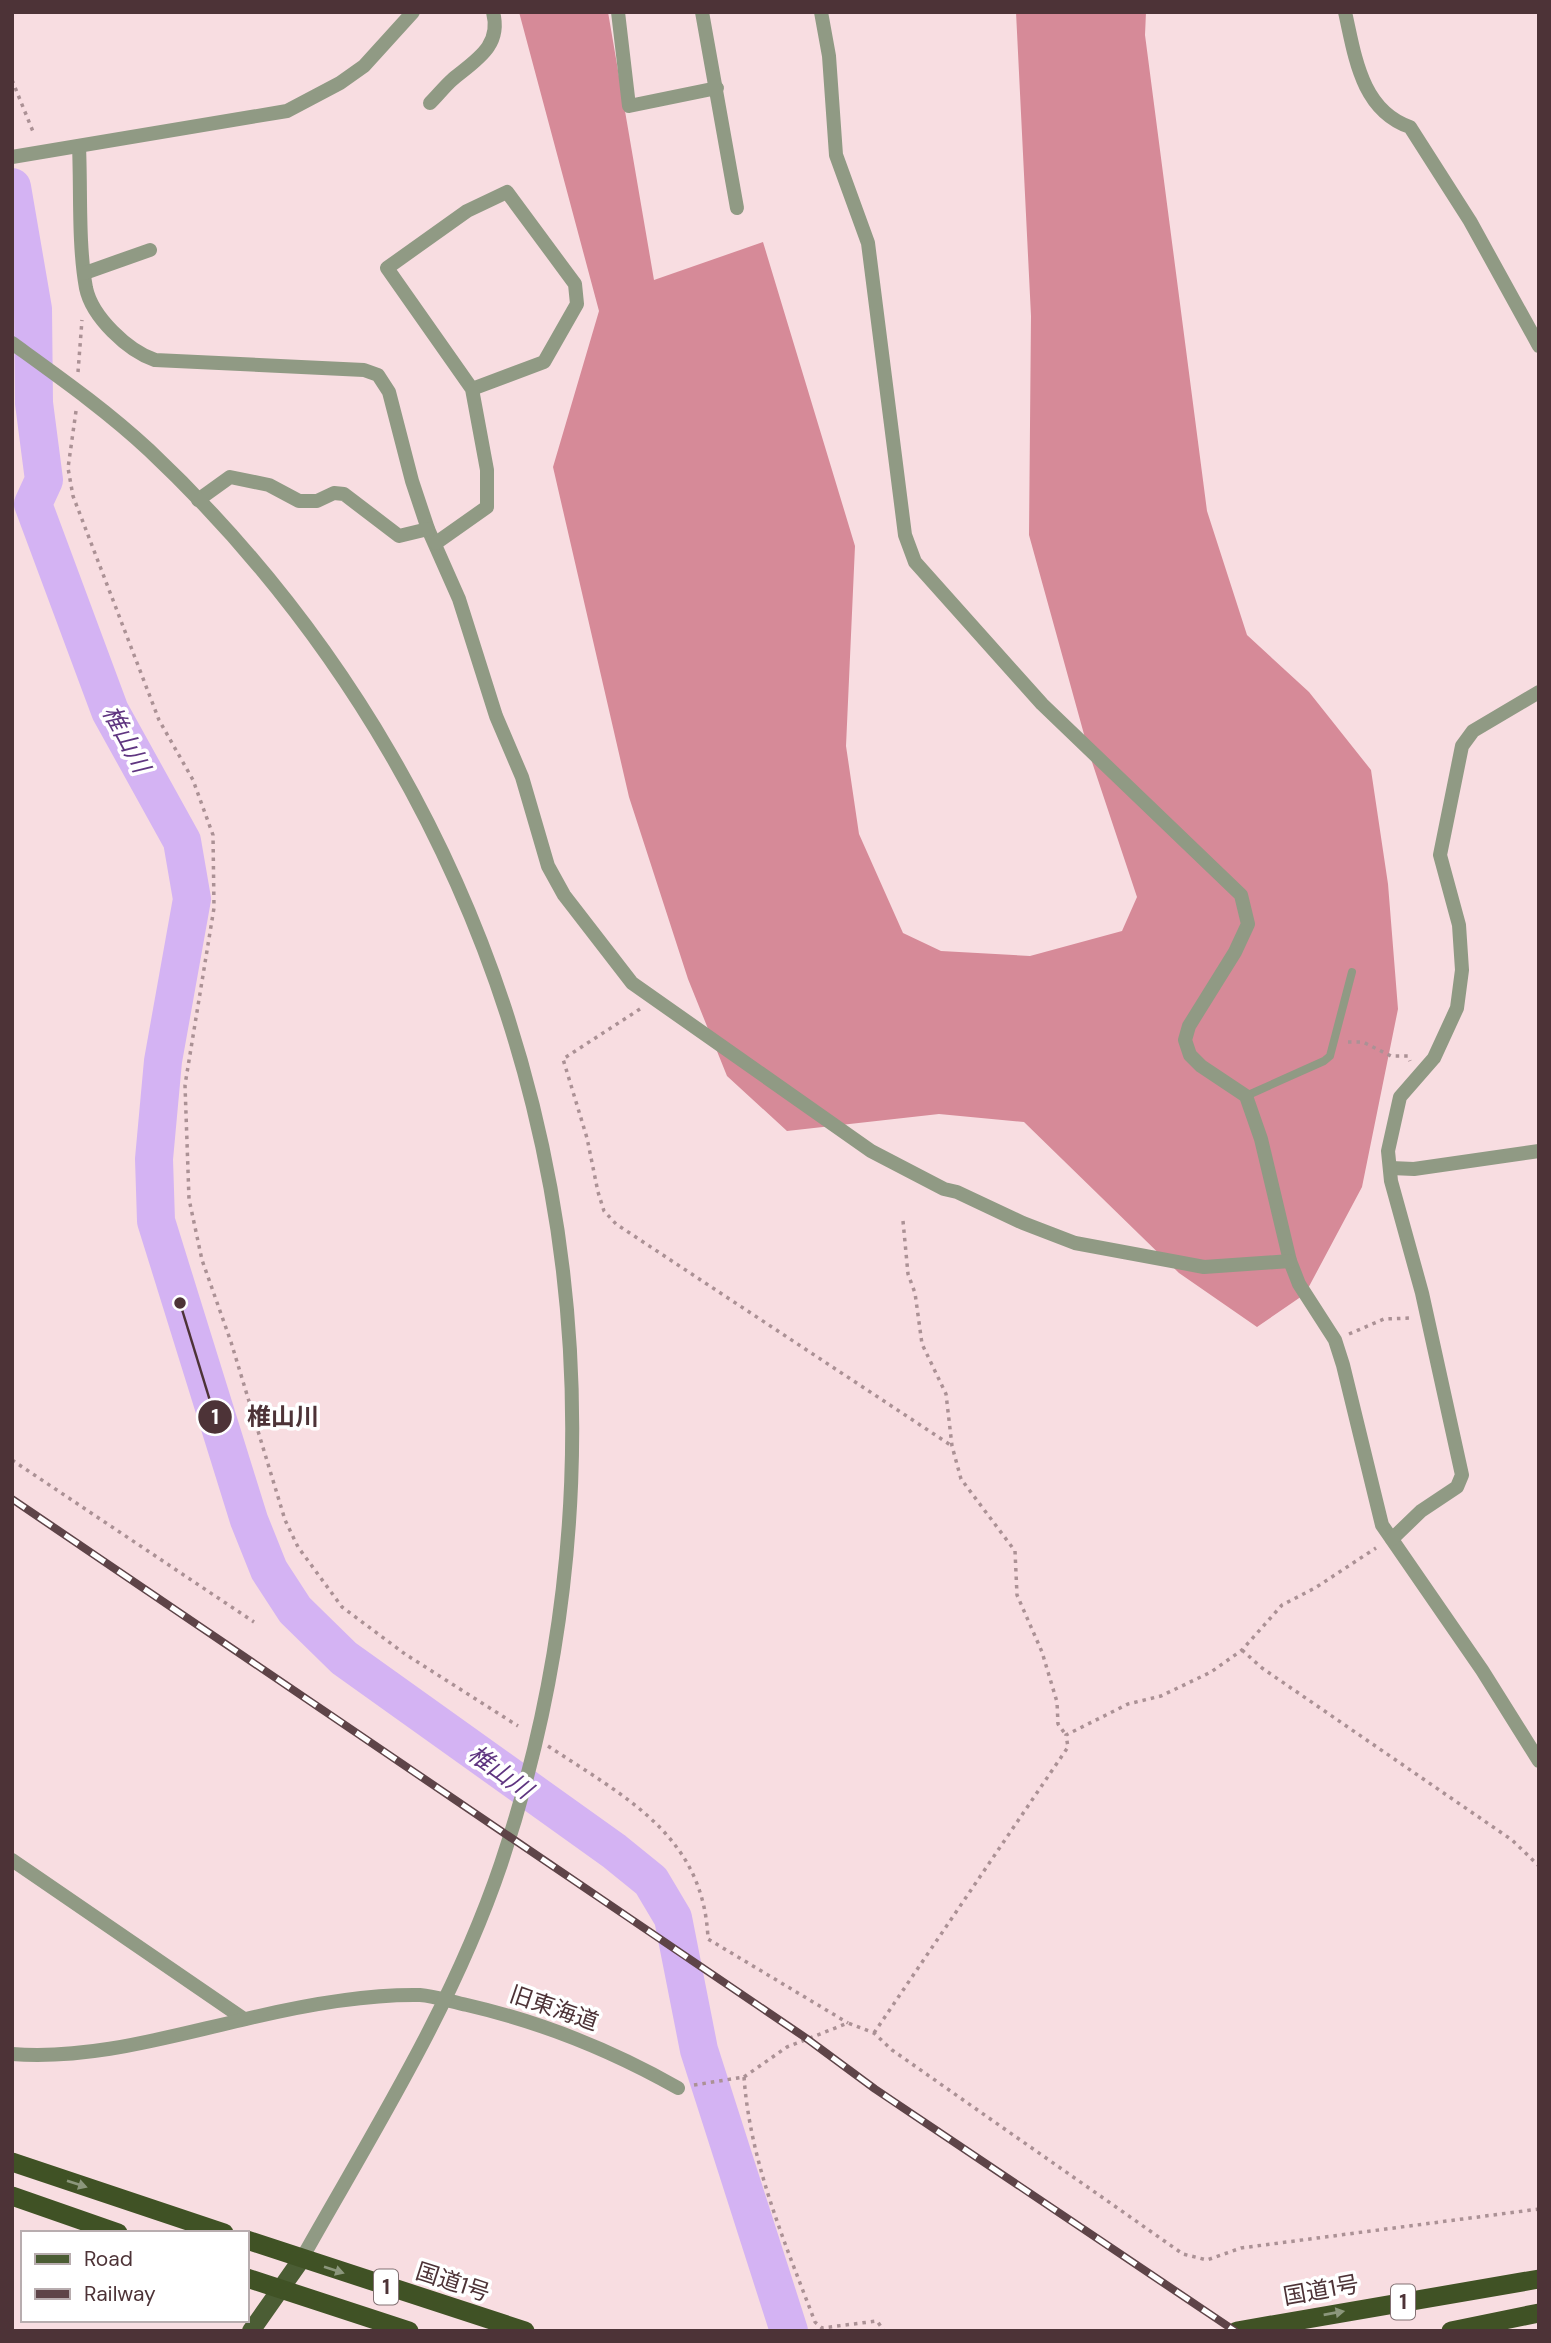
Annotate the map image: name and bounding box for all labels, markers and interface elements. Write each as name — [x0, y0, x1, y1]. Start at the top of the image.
water label: 椎山川 — [96, 700, 158, 780]
callout: 椎山川 — [198, 1395, 333, 1440]
text: 椎山川 — [247, 1401, 319, 1432]
text: 1 — [211, 1403, 219, 1431]
water label: 椎山川 — [462, 1738, 541, 1807]
street label: 旧東海道 — [506, 1979, 602, 2037]
one-way arrow — [66, 2180, 87, 2190]
legend — [21, 2231, 248, 2322]
text: Road — [84, 2245, 133, 2273]
street label: 国道1号 — [412, 2256, 494, 2308]
one-way arrow — [324, 2266, 345, 2276]
street label: 国道1号 — [1281, 2269, 1361, 2311]
road number: 1 — [374, 2270, 398, 2304]
text: Railway — [84, 2280, 156, 2308]
road number: 1 — [1391, 2284, 1415, 2320]
one-way arrow — [1323, 2307, 1345, 2318]

